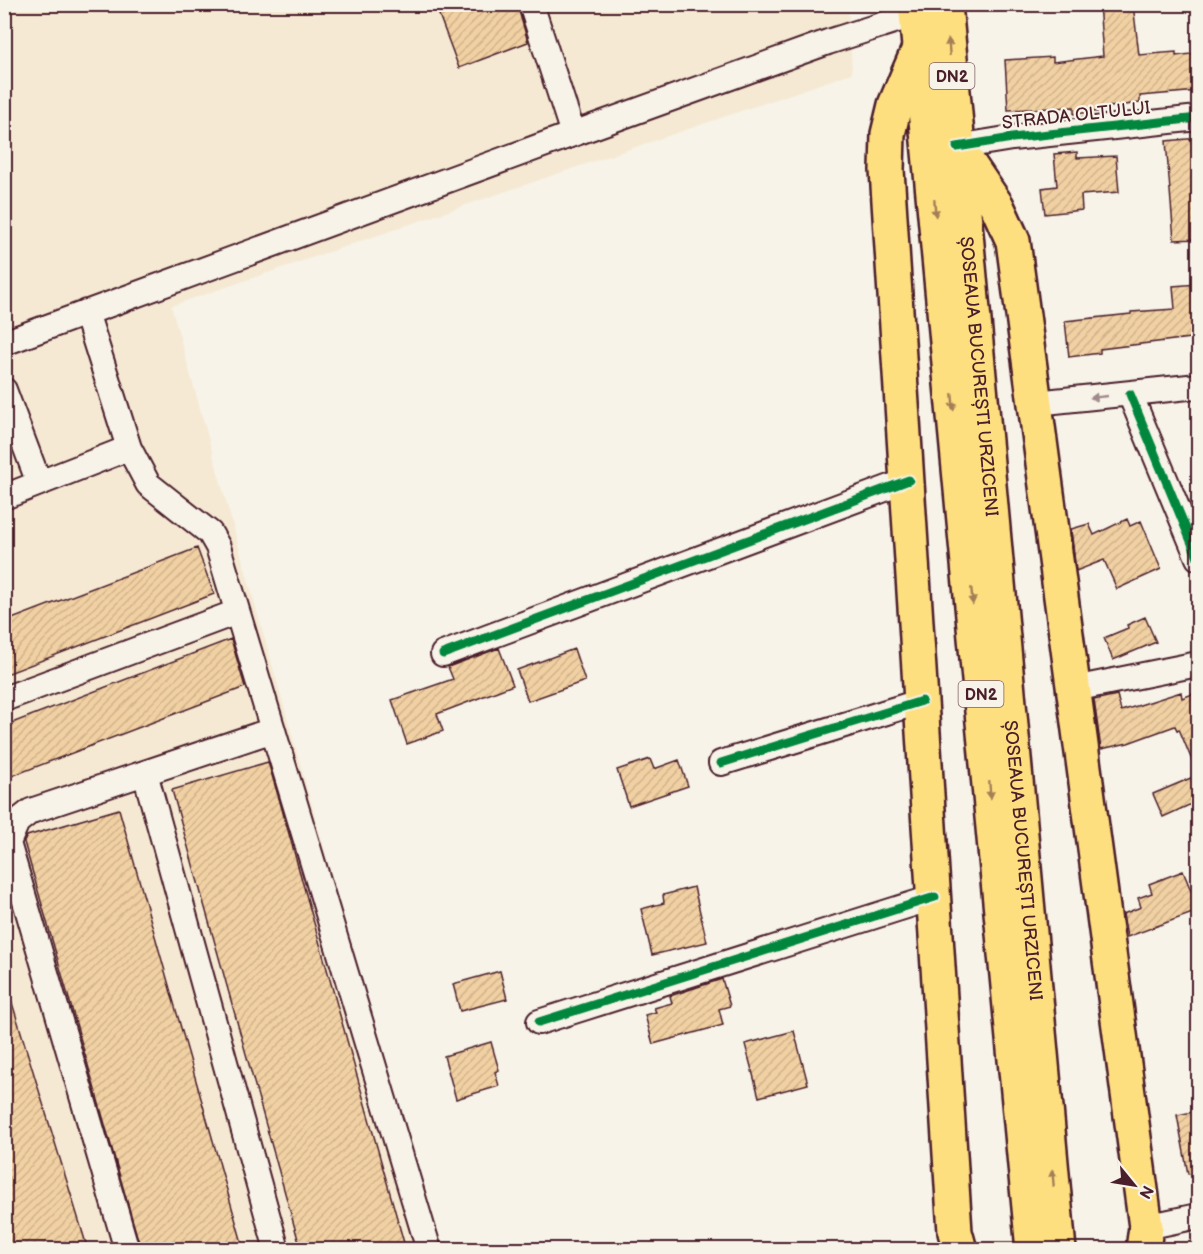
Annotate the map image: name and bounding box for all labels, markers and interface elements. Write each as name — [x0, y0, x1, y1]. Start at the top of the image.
one-way arrow — [944, 37, 954, 56]
road number: DN2 — [930, 63, 974, 89]
street label: STRADA OLTULUI — [1001, 97, 1151, 134]
one-way arrow — [930, 198, 940, 217]
street label: ȘOSEAUA BUCUREȘTI URZICENI — [955, 235, 1002, 518]
one-way arrow — [1089, 392, 1108, 402]
one-way arrow — [948, 393, 958, 412]
one-way arrow — [967, 587, 977, 606]
road number: DN2 — [958, 681, 1004, 707]
street label: ȘOSEAUA BUCUREȘTI URZICENI — [1000, 719, 1046, 1002]
one-way arrow — [985, 781, 995, 800]
north arrow — [1104, 1155, 1164, 1215]
one-way arrow — [1048, 1169, 1058, 1188]
text: N — [1134, 1182, 1157, 1202]

